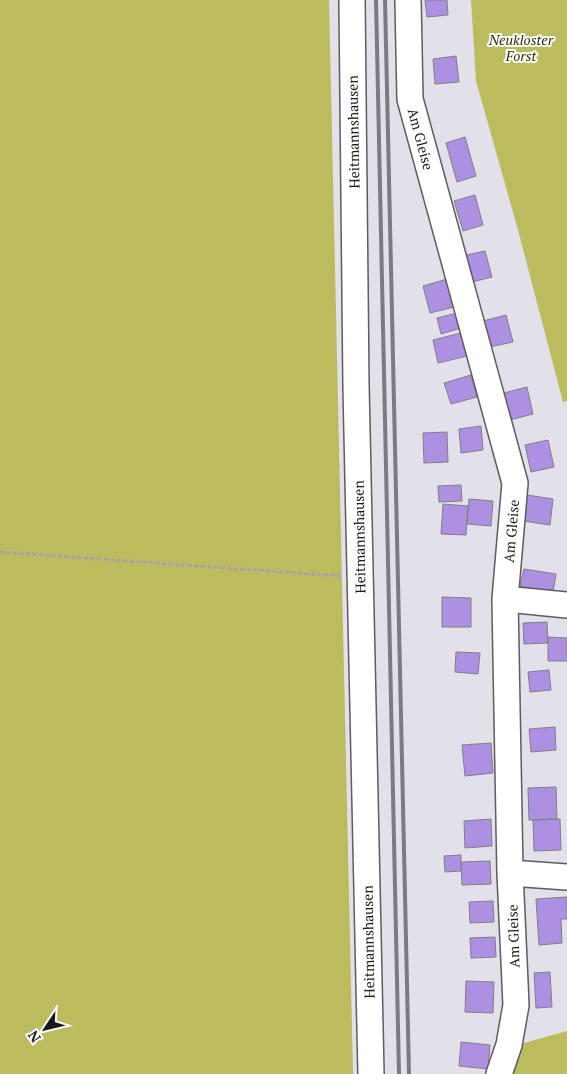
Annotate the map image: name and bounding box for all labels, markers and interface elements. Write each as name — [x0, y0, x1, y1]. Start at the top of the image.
park label: Neukloster Forst — [488, 30, 554, 65]
street label: Heitmannshausen — [343, 75, 363, 189]
street label: Am Gleise — [404, 106, 438, 172]
street label: Heitmannshausen — [349, 480, 369, 594]
street label: Am Gleise — [499, 499, 523, 563]
street label: Heitmannshausen — [358, 885, 378, 999]
street label: Am Gleise — [502, 904, 524, 968]
north arrow — [20, 1004, 70, 1054]
text: N — [23, 1027, 45, 1047]

